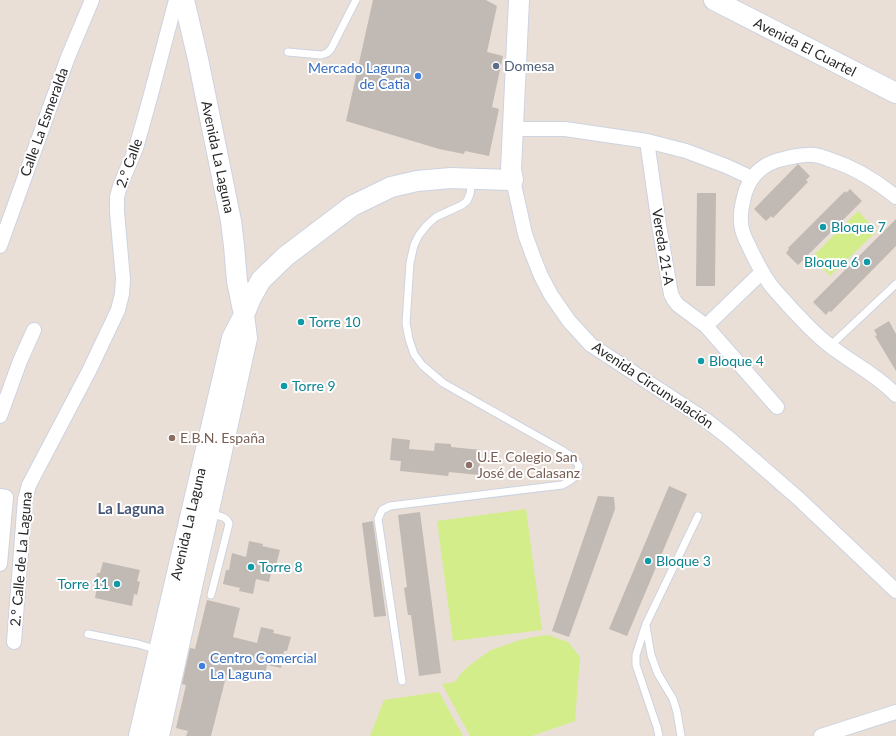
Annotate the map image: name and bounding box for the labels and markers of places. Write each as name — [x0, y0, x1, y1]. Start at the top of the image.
place label: Domesa — [504, 57, 554, 74]
place label: Mercado Laguna de Catia — [308, 59, 410, 92]
marker: Domesa — [491, 61, 501, 71]
marker: Mercado Laguna de Catia — [413, 71, 423, 81]
place label: Bloque 7 — [831, 218, 886, 235]
marker: Bloque 7 — [818, 222, 828, 232]
place label: Bloque 6 — [804, 253, 859, 270]
marker: Bloque 6 — [862, 257, 872, 267]
place label: Torre 10 — [309, 313, 361, 330]
marker: Torre 10 — [296, 317, 306, 327]
place label: Bloque 4 — [709, 352, 764, 369]
marker: Bloque 4 — [696, 356, 706, 366]
place label: Torre 9 — [292, 377, 336, 394]
marker: Torre 9 — [279, 381, 289, 391]
place label: E.B.N. España — [180, 429, 265, 446]
marker: E.B.N. España — [167, 433, 177, 443]
place label: U.E. Colegio San José de Calasanz — [477, 448, 580, 481]
marker: U.E. Colegio San José de Calasanz — [464, 460, 474, 470]
place label: Bloque 3 — [656, 552, 711, 569]
marker: Bloque 3 — [643, 556, 653, 566]
place label: Torre 8 — [259, 558, 303, 575]
marker: Torre 8 — [246, 562, 256, 572]
place label: Torre 11 — [57, 575, 109, 592]
marker: Torre 11 — [112, 579, 122, 589]
place label: Centro Comercial La Laguna — [210, 649, 317, 682]
marker: Centro Comercial La Laguna — [197, 661, 207, 671]

